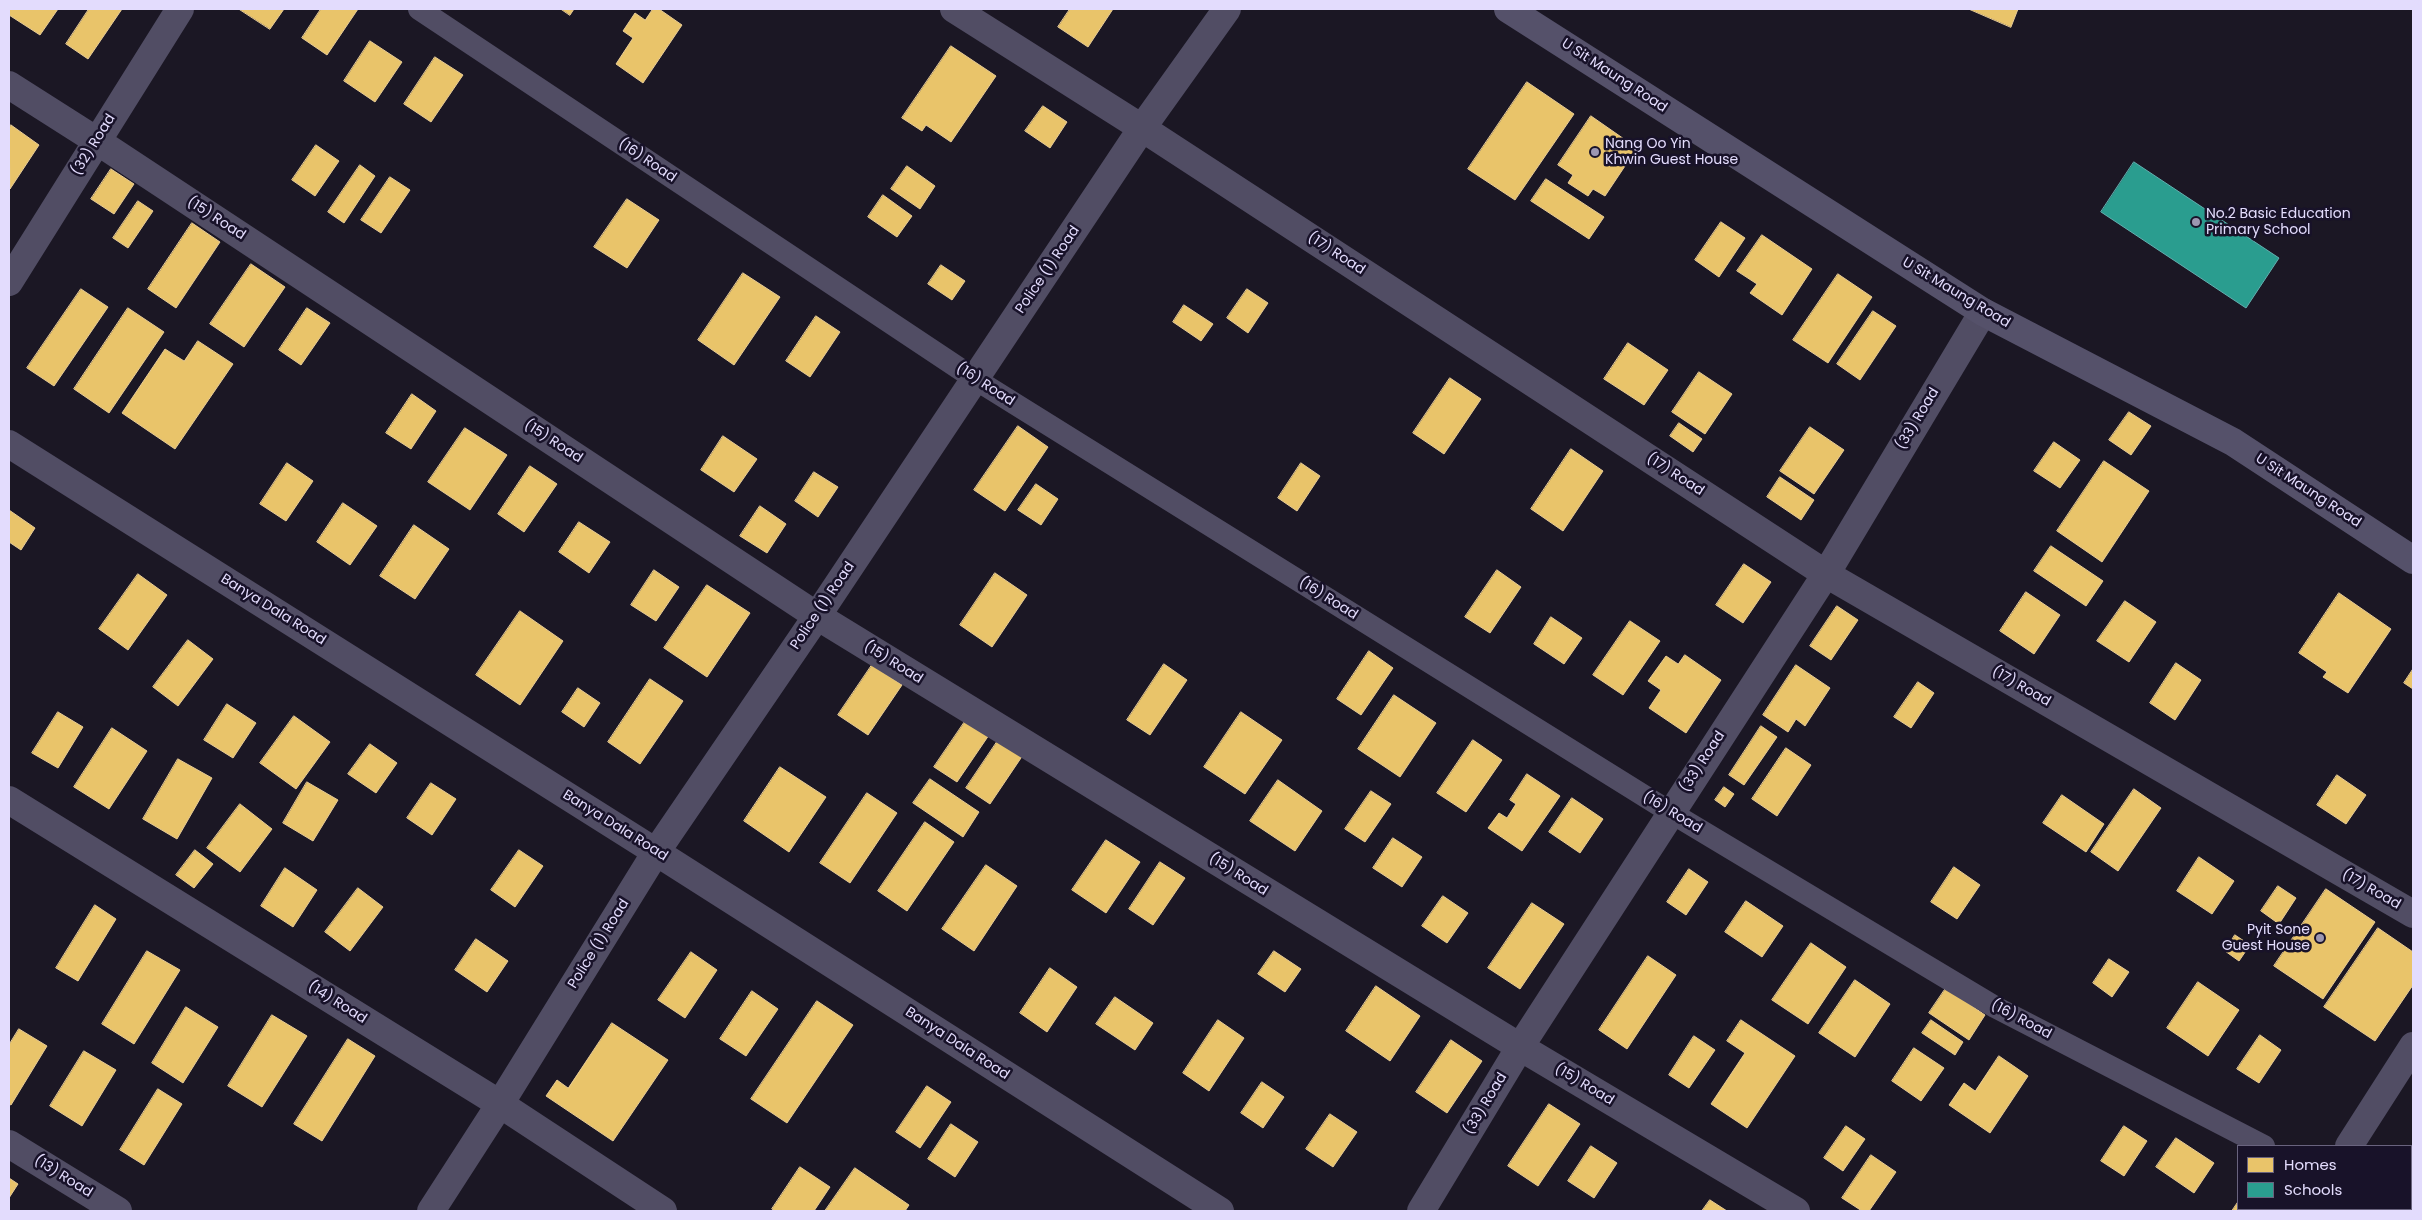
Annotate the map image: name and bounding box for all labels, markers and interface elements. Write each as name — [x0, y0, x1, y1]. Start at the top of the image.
street label: U Sit Maung Road — [1558, 36, 1670, 116]
street label: (32) Road — [69, 111, 119, 179]
street label: (16) Road — [615, 136, 679, 186]
place label: Nang Oo Yin Khwin Guest House — [1605, 136, 1738, 168]
marker: Nang Oo Yin Khwin Guest House — [1589, 146, 1601, 158]
street label: (15) Road — [184, 194, 248, 244]
place label: No.2 Basic Education Primary School — [2206, 206, 2351, 238]
marker: No.2 Basic Education Primary School — [2190, 216, 2202, 228]
street label: Police (1) Road — [1012, 223, 1084, 317]
street label: (17) Road — [1304, 229, 1368, 279]
street label: U Sit Maung Road — [1899, 254, 2013, 332]
street label: (16) Road — [953, 360, 1017, 410]
street label: (33) Road — [1893, 385, 1943, 453]
street label: (15) Road — [521, 417, 585, 467]
street label: (17) Road — [1643, 450, 1707, 500]
street label: U Sit Maung Road — [2252, 451, 2364, 531]
street label: Police (1) Road — [787, 559, 859, 653]
street label: Banya Dala Road — [217, 571, 329, 649]
street label: (16) Road — [1295, 574, 1361, 624]
street label: (15) Road — [861, 638, 925, 688]
street label: (17) Road — [1989, 663, 2053, 711]
street label: (33) Road — [1677, 728, 1729, 796]
street label: Banya Dala Road — [559, 787, 671, 865]
street label: (16) Road — [1639, 789, 1705, 837]
street label: (15) Road — [1206, 850, 1270, 900]
street label: (17) Road — [2339, 866, 2403, 914]
street label: Police (1) Road — [565, 896, 633, 992]
place label: Pyit Sone Guest House — [2222, 922, 2310, 954]
marker: Pyit Sone Guest House — [2314, 932, 2326, 944]
street label: (14) Road — [305, 978, 369, 1028]
street label: (16) Road — [1988, 997, 2054, 1043]
street label: Banya Dala Road — [902, 1004, 1012, 1084]
street label: (15) Road — [1551, 1061, 1617, 1109]
street label: (33) Road — [1461, 1070, 1511, 1138]
legend — [2237, 1145, 2412, 1210]
street label: (13) Road — [31, 1153, 95, 1201]
text: Homes — [2284, 1154, 2337, 1175]
text: Schools — [2284, 1179, 2342, 1200]

